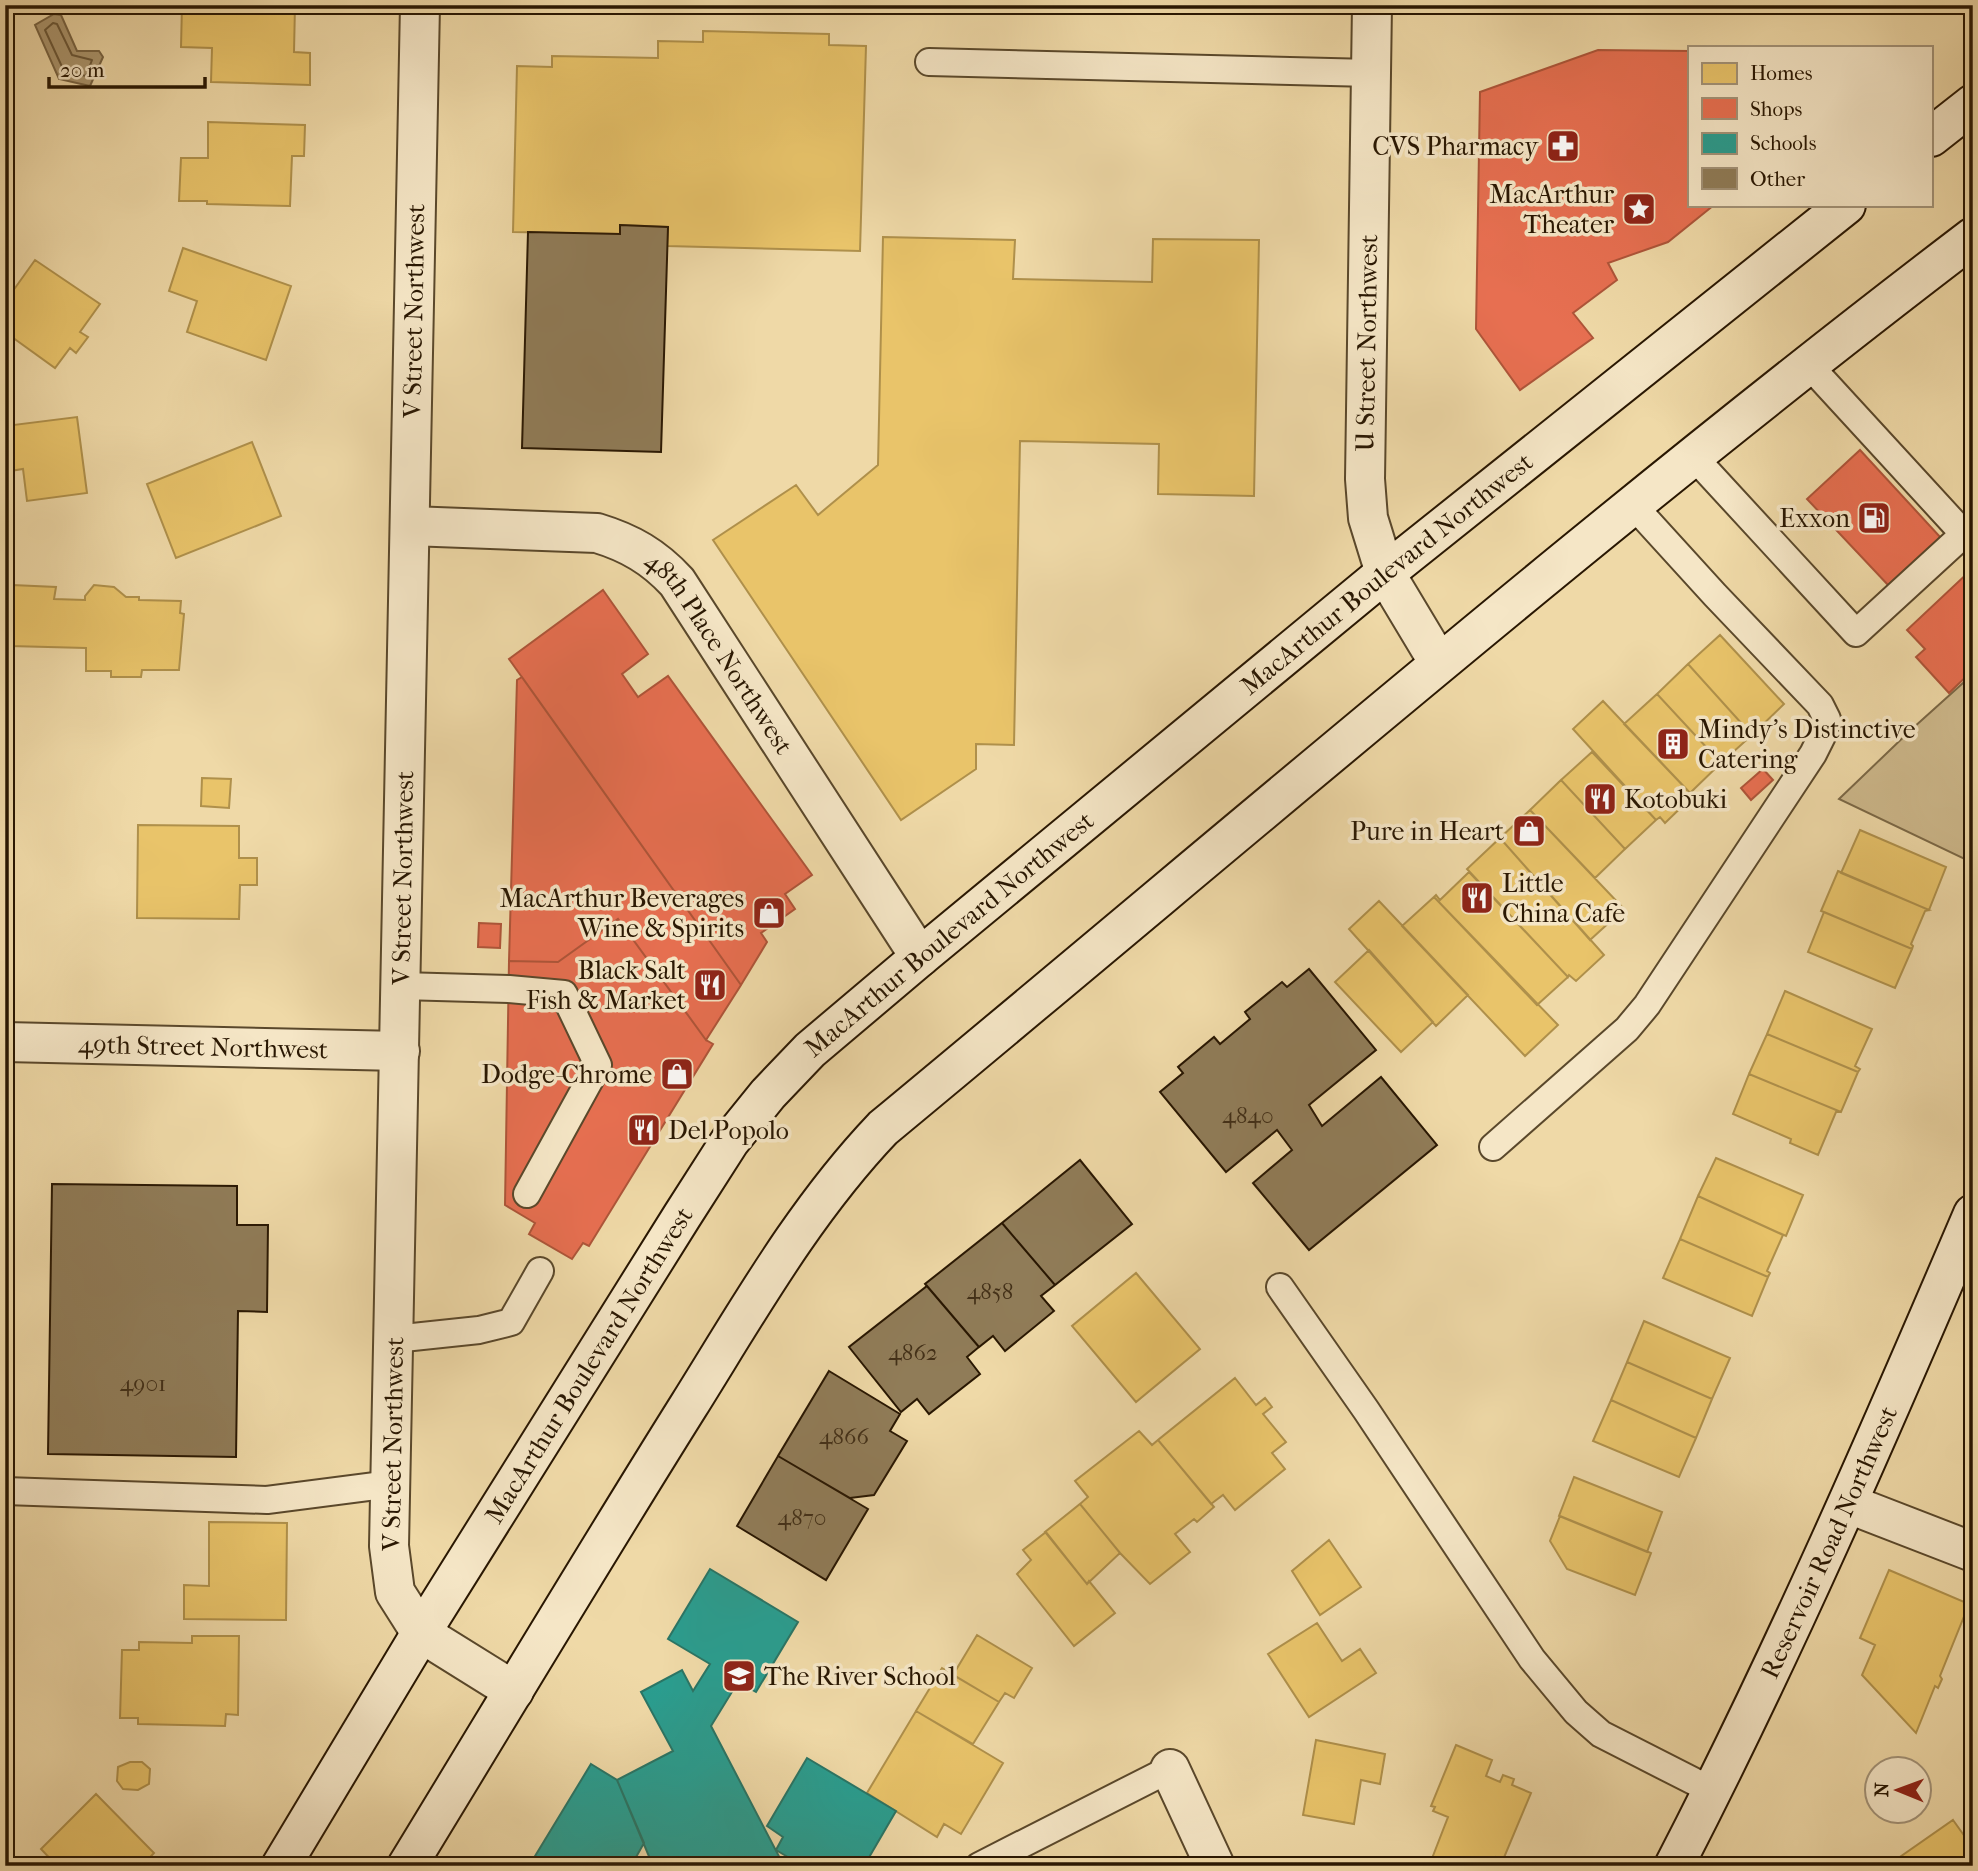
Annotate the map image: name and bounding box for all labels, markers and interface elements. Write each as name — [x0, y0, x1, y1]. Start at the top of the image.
scale bar — [49, 46, 205, 90]
legend — [1688, 46, 1932, 206]
text: 20 m — [60, 58, 105, 82]
text: Homes — [1750, 61, 1813, 85]
text: Shops — [1750, 97, 1803, 121]
pharmacy icon: CVS Pharmacy — [1544, 127, 1582, 165]
place label: CVS Pharmacy — [1372, 131, 1539, 162]
text: Schools — [1750, 131, 1817, 155]
text: Other — [1750, 167, 1805, 191]
place label: MacArthur Theater — [1489, 179, 1614, 240]
place icon: MacArthur Theater — [1620, 190, 1658, 228]
street label: V Street Northwest — [397, 203, 431, 419]
street label: U Street Northwest — [1350, 233, 1384, 452]
street label: MacArthur Boulevard Northwest — [1234, 445, 1539, 701]
fuel station icon: Exxon — [1855, 499, 1893, 537]
place label: Exxon — [1779, 503, 1850, 534]
street label: 48th Place Northwest — [639, 544, 800, 760]
place label: Mindy's Distinctive Catering — [1698, 714, 1916, 775]
building icon: Mindy's Distinctive Catering — [1654, 725, 1692, 763]
street label: V Street Northwest — [386, 770, 420, 986]
restaurant icon: Kotobuki — [1581, 780, 1619, 818]
place label: Kotobuki — [1624, 784, 1727, 815]
street label: MacArthur Boulevard Northwest — [798, 804, 1100, 1064]
shop icon: Pure in Heart — [1510, 812, 1548, 850]
place label: Pure in Heart — [1350, 816, 1505, 847]
place label: Little China Cafe — [1502, 868, 1625, 929]
restaurant icon: Little China Cafe — [1458, 879, 1496, 917]
place label: MacArthur Beverages Wine & Spirits — [500, 883, 744, 944]
shop icon: MacArthur Beverages Wine & Spirits — [750, 894, 788, 932]
place label: Black Salt Fish & Market — [526, 955, 687, 1016]
restaurant icon: Black Salt Fish & Market — [691, 966, 729, 1004]
street label: 49th Street Northwest — [78, 1028, 329, 1065]
shop icon: Dodge-Chrome — [658, 1055, 696, 1093]
place label: Dodge-Chrome — [481, 1059, 652, 1090]
house number: 4840 — [1222, 1102, 1274, 1129]
restaurant icon: Del Popolo — [625, 1111, 663, 1149]
place label: Del Popolo — [668, 1115, 789, 1146]
street label: MacArthur Boulevard Northwest — [478, 1200, 700, 1529]
house number: 4858 — [967, 1278, 1013, 1305]
street label: V Street Northwest — [376, 1336, 410, 1552]
house number: 4862 — [888, 1339, 938, 1366]
house number: 4901 — [120, 1370, 166, 1397]
street label: Reservoir Road Northwest — [1753, 1401, 1904, 1683]
house number: 4866 — [819, 1423, 870, 1450]
house number: 4870 — [778, 1504, 826, 1531]
school or university icon: The River School — [720, 1657, 758, 1695]
place label: The River School — [764, 1661, 956, 1692]
north arrow — [1862, 1756, 1932, 1826]
text: N — [1871, 1782, 1893, 1797]

